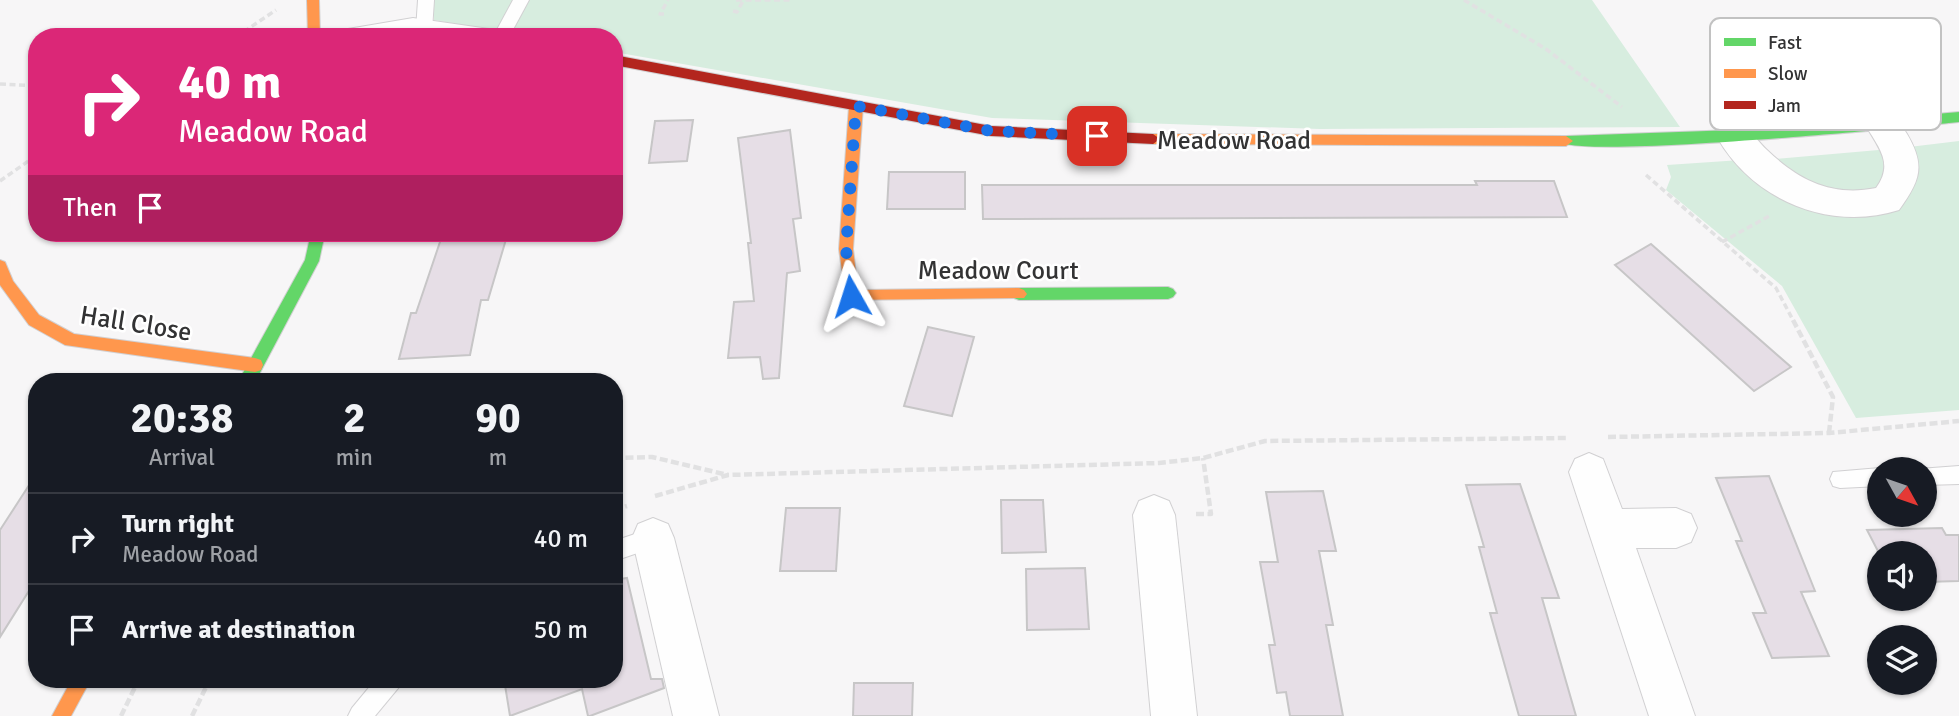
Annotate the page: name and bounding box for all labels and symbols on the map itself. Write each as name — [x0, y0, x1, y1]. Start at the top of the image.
legend — [1710, 18, 1941, 130]
text: Fast — [1768, 31, 1802, 55]
text: Slow — [1768, 62, 1808, 86]
text: Jam — [1768, 94, 1801, 118]
pin — [1067, 106, 1127, 166]
street label: Meadow Road — [1157, 125, 1311, 157]
street label: Meadow Court — [917, 255, 1079, 287]
position arrow — [814, 259, 888, 333]
street label: Hall Close — [78, 299, 194, 349]
north arrow — [1867, 457, 1937, 527]

